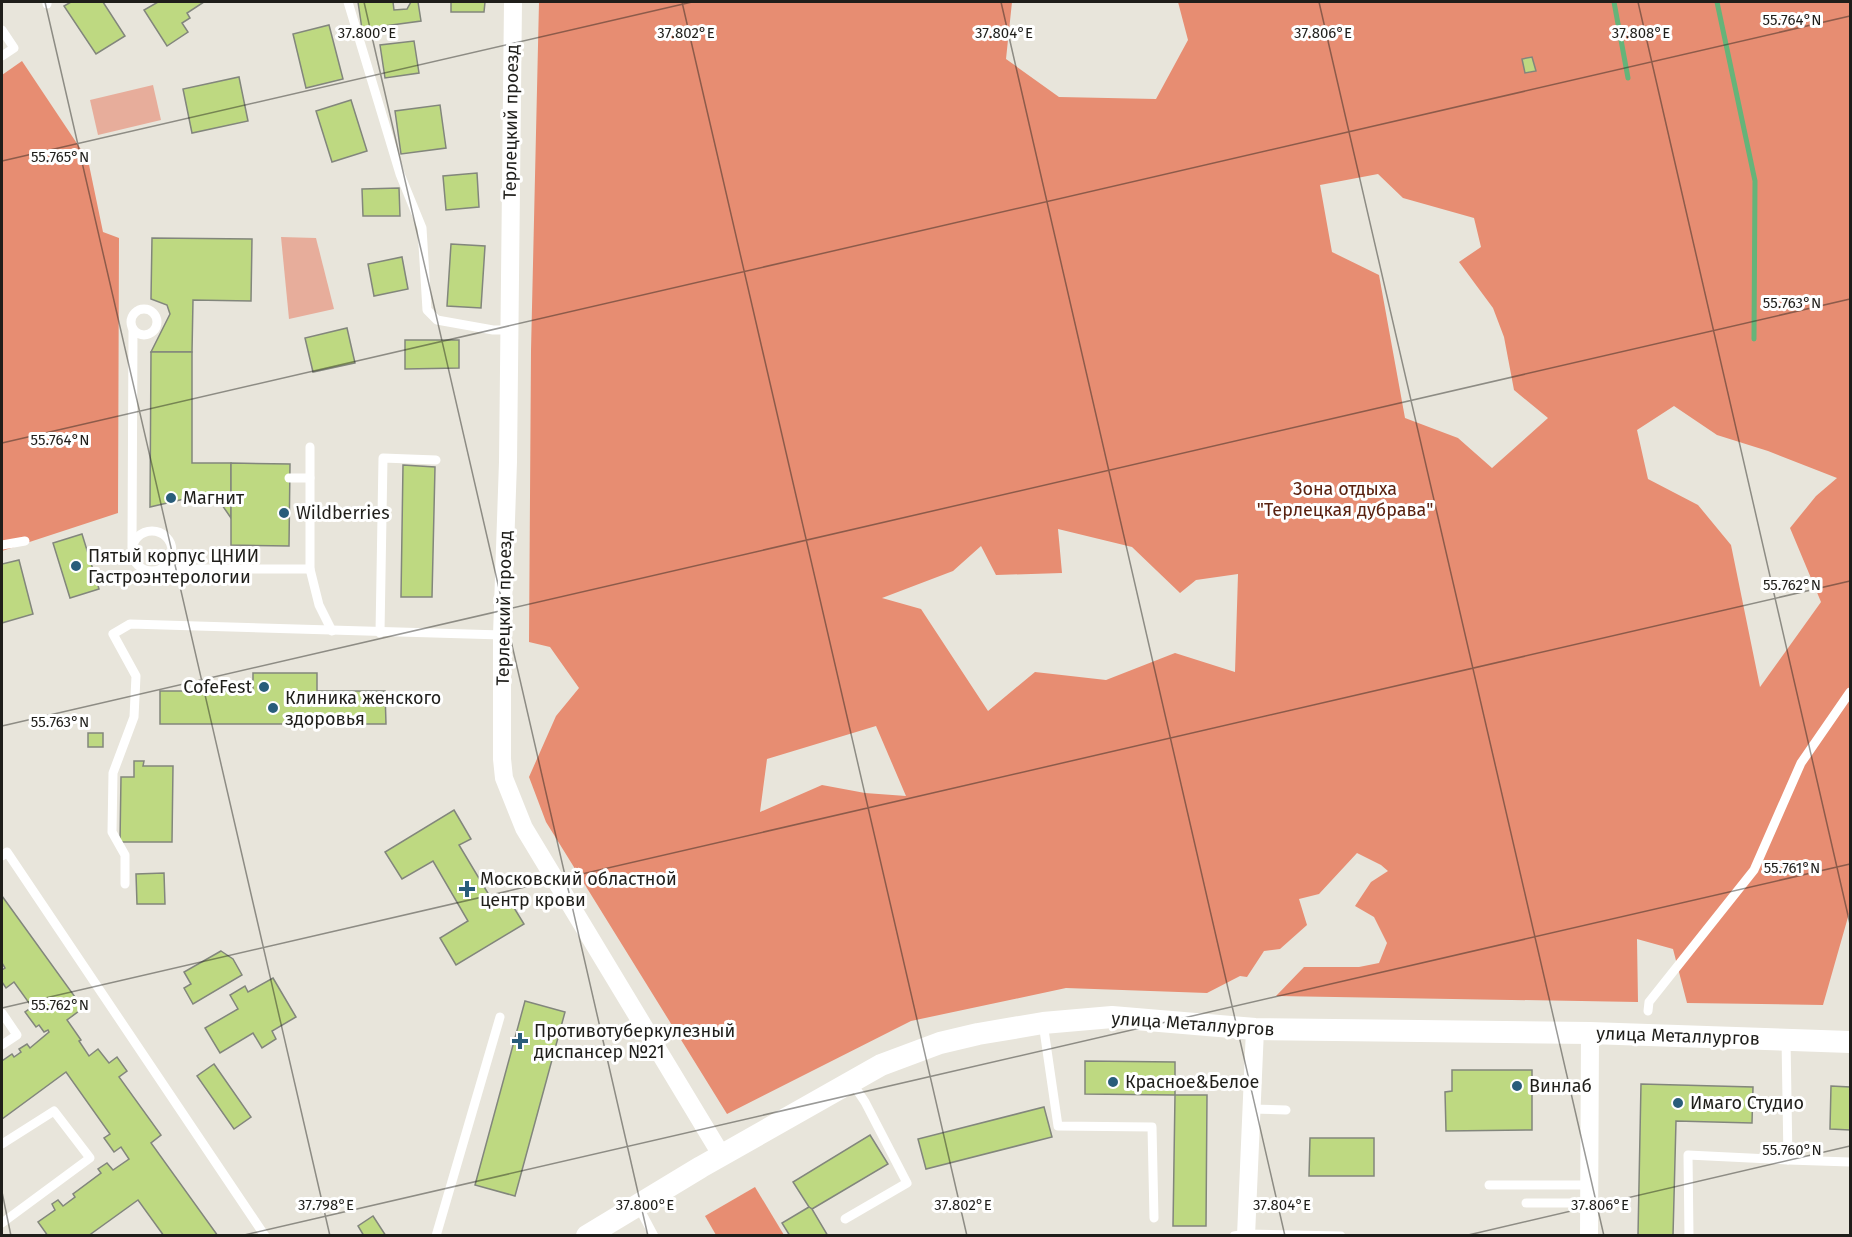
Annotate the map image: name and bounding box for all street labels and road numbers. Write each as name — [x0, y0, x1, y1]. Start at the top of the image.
street label: Терлецкий проезд — [499, 44, 523, 200]
street label: Терлецкий проезд — [492, 530, 516, 686]
street label: улица Металлургов — [1111, 1007, 1275, 1041]
street label: улица Металлургов — [1596, 1022, 1760, 1050]

